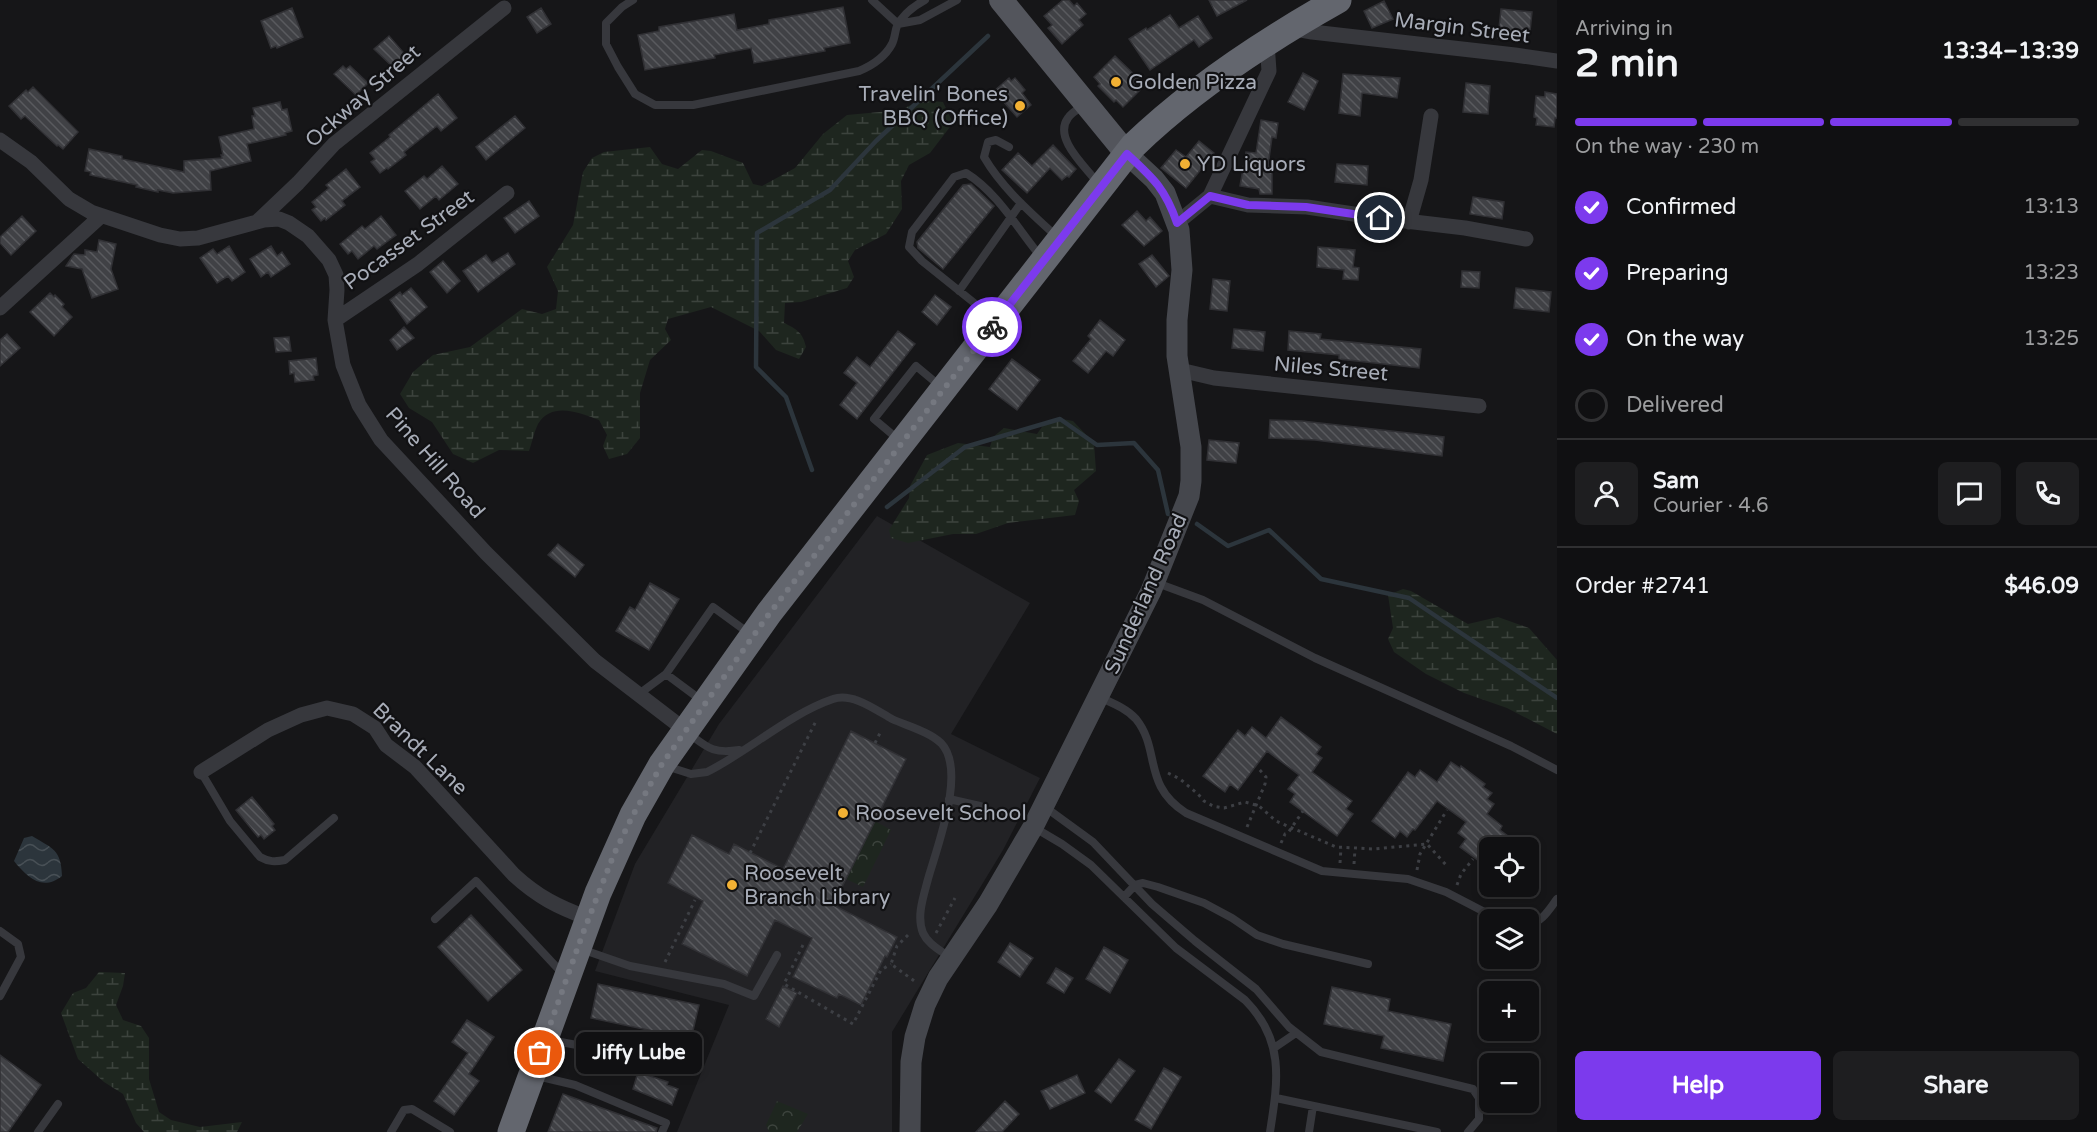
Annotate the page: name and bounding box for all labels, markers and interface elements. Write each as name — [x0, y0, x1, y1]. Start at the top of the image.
street label: Margin Street — [1393, 7, 1531, 49]
text: Arriving in — [1575, 17, 1673, 41]
text: 13:34–13:39 — [1942, 38, 2079, 64]
street label: Ockway Street — [300, 39, 426, 153]
text: 2 min — [1575, 40, 1679, 87]
place label: Golden Pizza — [1128, 70, 1257, 95]
marker: Golden Pizza — [1109, 75, 1123, 89]
place label: Travelin' Bones BBQ (Office) — [859, 82, 1008, 131]
marker: Travelin' Bones BBQ (Office) — [1013, 99, 1027, 113]
text: On the way · 230 m — [1575, 135, 1759, 159]
place label: YD Liquors — [1197, 152, 1306, 177]
marker: YD Liquors — [1178, 157, 1192, 171]
street label: Pocasset Street — [339, 184, 479, 296]
icon: check — [1575, 191, 1608, 224]
pin — [1354, 192, 1405, 243]
text: Confirmed — [1626, 194, 1736, 220]
text: 13:13 — [2024, 195, 2079, 219]
icon: home — [1363, 201, 1396, 234]
icon: check — [1575, 257, 1608, 290]
text: Preparing — [1626, 260, 1729, 286]
text: 13:23 — [2024, 261, 2079, 285]
courier — [962, 297, 1022, 357]
icon: bike — [976, 311, 1009, 344]
icon: check — [1575, 323, 1608, 356]
text: On the way — [1626, 326, 1744, 352]
text: 13:25 — [2024, 327, 2079, 351]
street label: Niles Street — [1273, 352, 1389, 386]
text: Delivered — [1626, 392, 1724, 418]
street label: Pine Hill Road — [380, 402, 490, 524]
button: person — [1575, 462, 1638, 525]
button: chat — [1938, 462, 2001, 525]
button: phone — [2016, 462, 2079, 525]
text: Sam — [1653, 468, 1699, 494]
text: Courier · 4.6 — [1653, 494, 1768, 518]
street label: Sunderland Road — [1099, 510, 1193, 678]
text: Order #2741 — [1575, 573, 1710, 599]
text: $46.09 — [2004, 573, 2079, 599]
street label: Brandt Lane — [367, 698, 473, 801]
place label: Roosevelt School — [855, 801, 1027, 826]
marker: Roosevelt School — [836, 806, 850, 820]
map controls — [1479, 837, 1539, 1113]
button: locate — [1479, 837, 1539, 897]
place label: Roosevelt Branch Library — [744, 861, 890, 910]
marker: Roosevelt Branch Library — [725, 878, 739, 892]
button: layers — [1479, 909, 1539, 969]
button: + — [1479, 981, 1539, 1041]
pin — [514, 1027, 565, 1078]
callout: Jiffy Lube — [576, 1032, 702, 1074]
icon: bag — [523, 1036, 556, 1069]
text: Jiffy Lube — [592, 1041, 686, 1065]
button: Help — [1575, 1051, 1821, 1120]
button: Share — [1833, 1051, 2079, 1120]
button: − — [1479, 1053, 1539, 1113]

